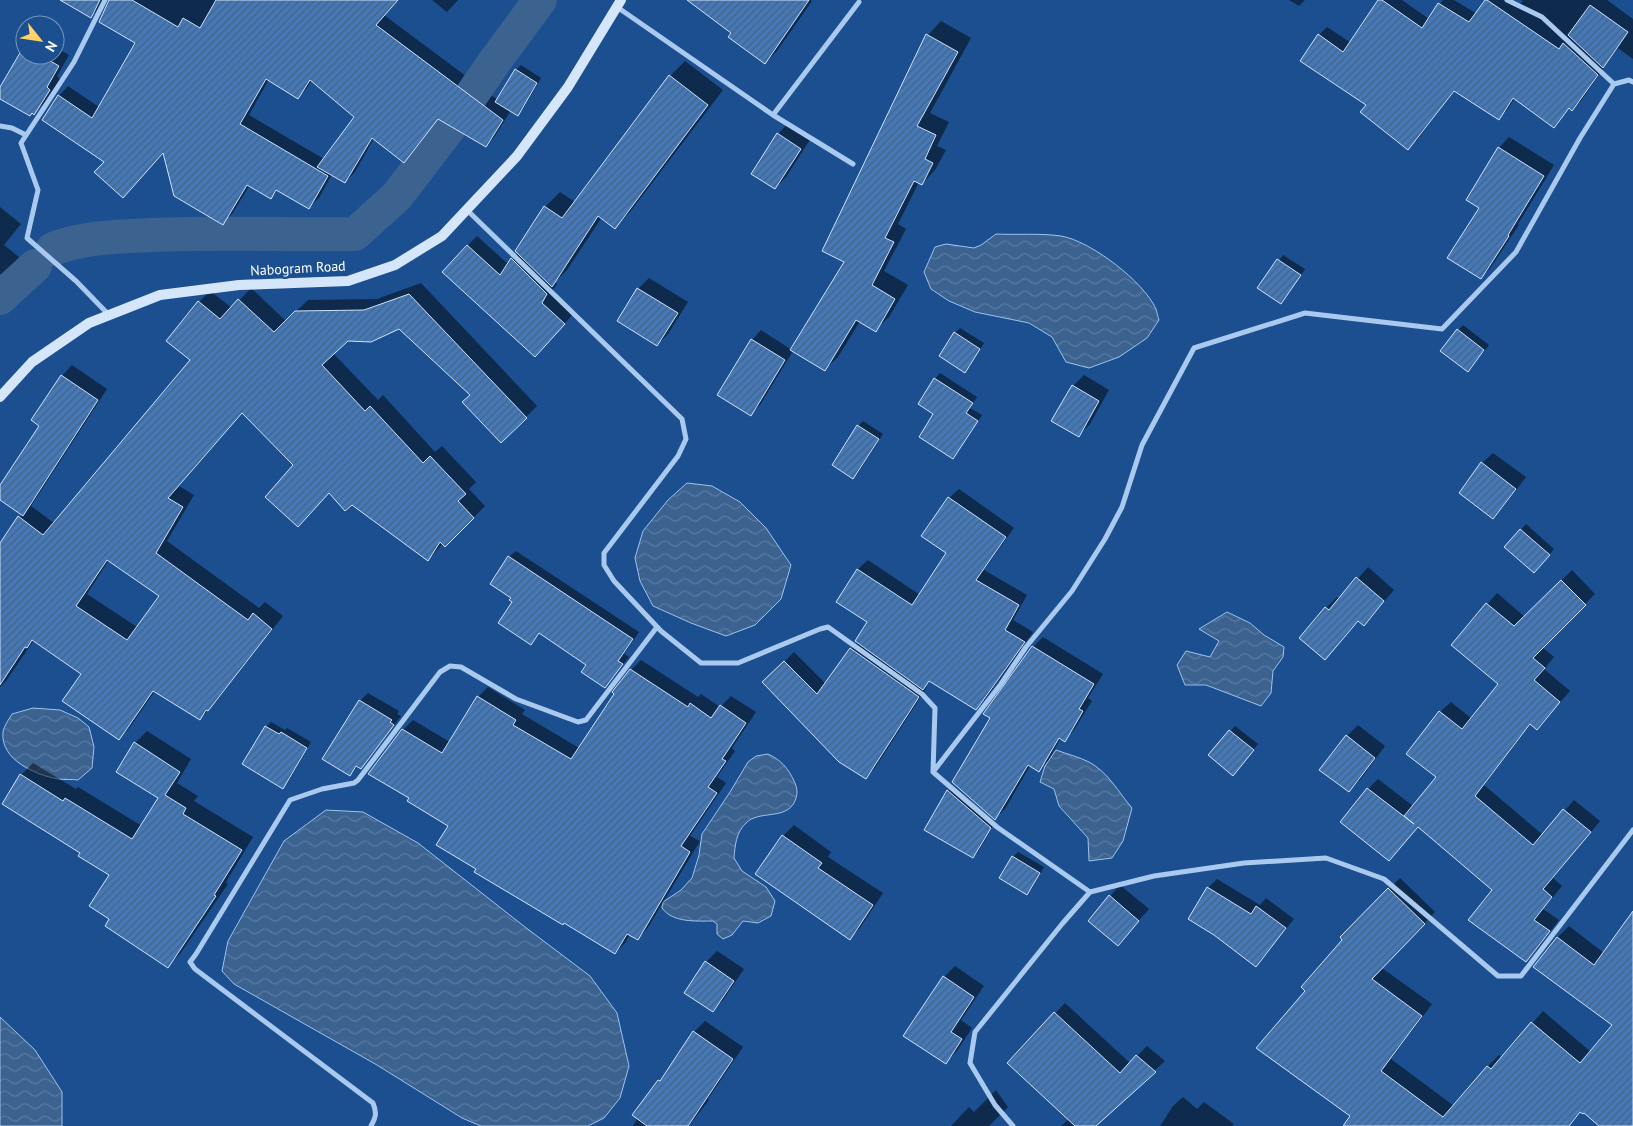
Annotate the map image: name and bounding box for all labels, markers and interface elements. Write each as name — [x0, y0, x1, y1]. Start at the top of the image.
north arrow — [15, 15, 65, 65]
text: N — [41, 38, 61, 55]
street label: Nabogram Road — [250, 257, 346, 279]

